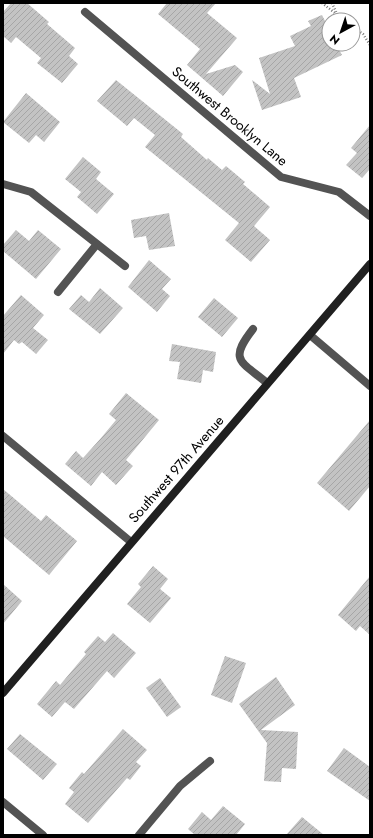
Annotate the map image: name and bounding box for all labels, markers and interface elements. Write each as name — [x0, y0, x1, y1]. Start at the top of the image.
north arrow — [321, 12, 361, 52]
text: N — [326, 31, 343, 49]
street label: Southwest Brooklyn Lane — [168, 62, 292, 170]
street label: Southwest 97th Avenue — [124, 411, 228, 527]

